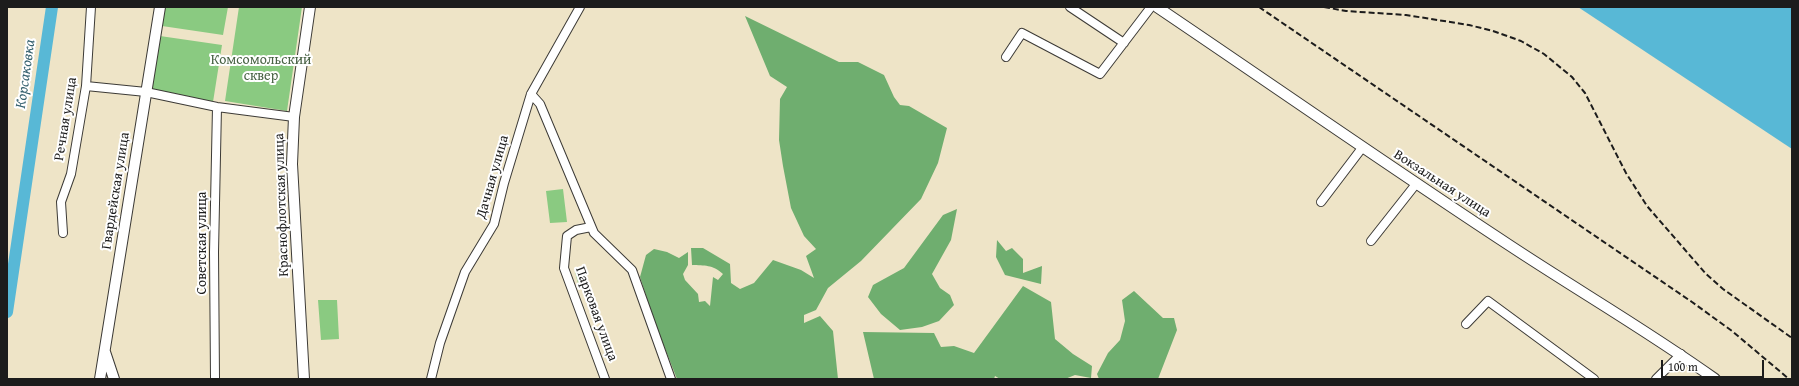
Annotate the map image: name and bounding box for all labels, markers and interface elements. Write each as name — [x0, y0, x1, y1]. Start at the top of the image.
water label: Корсаковка — [12, 38, 40, 110]
park label: Комсомольский сквер — [211, 52, 311, 84]
street label: Речная улица — [51, 76, 81, 162]
street label: Гвардейская улица — [98, 131, 134, 251]
street label: Краснофлотская улица — [271, 133, 293, 277]
street label: Дачная улица — [473, 133, 513, 221]
street label: Вокзальная улица — [1390, 146, 1494, 222]
street label: Советская улица — [194, 191, 210, 295]
street label: Парковая улица — [571, 265, 621, 363]
scale bar — [1663, 352, 1766, 378]
text: 100 m — [1668, 358, 1698, 375]

